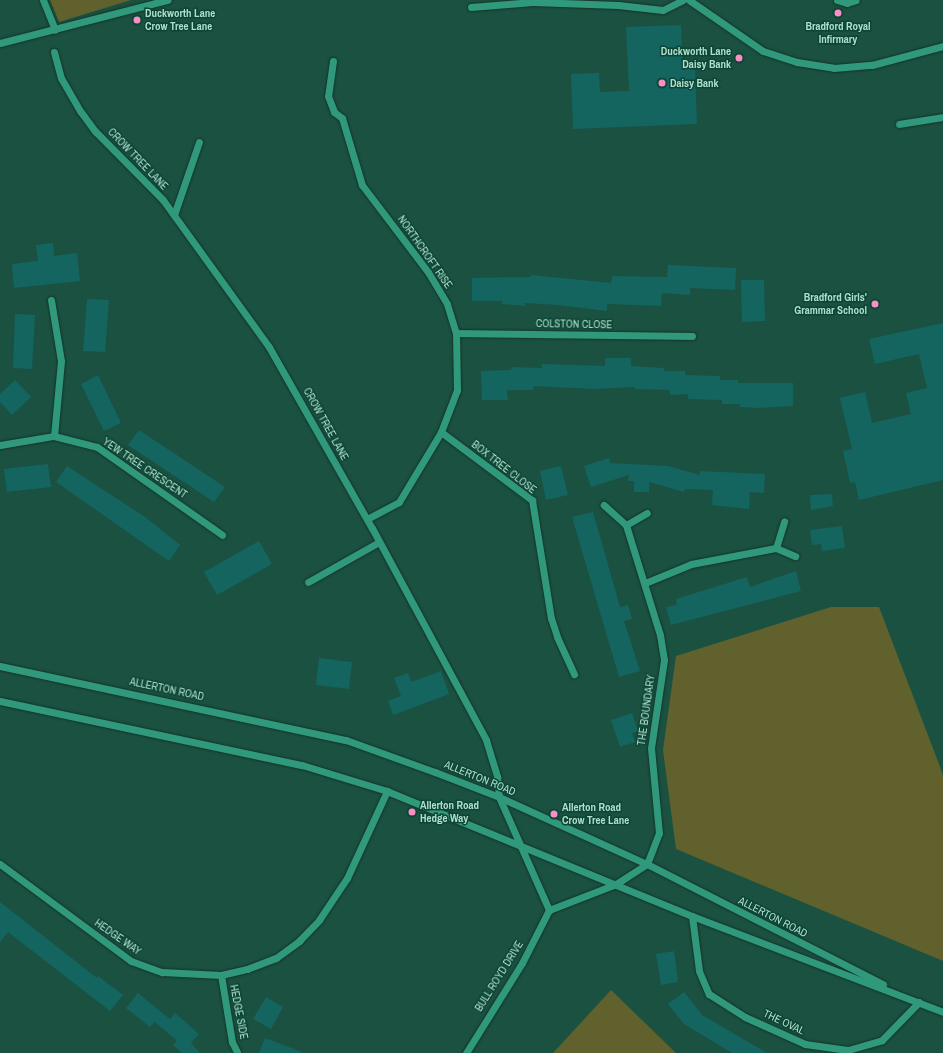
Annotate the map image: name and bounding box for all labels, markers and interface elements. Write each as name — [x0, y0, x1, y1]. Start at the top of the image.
place label: Duckworth Lane Crow Tree Lane — [145, 7, 215, 33]
marker: Bradford Royal Infirmary — [832, 7, 844, 19]
marker: Duckworth Lane Crow Tree Lane — [132, 15, 142, 25]
place label: Bradford Royal Infirmary — [805, 20, 871, 46]
place label: Duckworth Lane Daisy Bank — [661, 45, 731, 71]
marker: Duckworth Lane Daisy Bank — [734, 53, 744, 63]
place label: Daisy Bank — [670, 76, 719, 90]
marker: Daisy Bank — [657, 78, 667, 88]
street label: CROW TREE LANE — [105, 125, 171, 193]
street label: NORTHCROFT RISE — [395, 213, 455, 291]
place label: Bradford Girls' Grammar School — [794, 291, 867, 317]
marker: Bradford Girls' Grammar School — [870, 299, 880, 309]
street label: COLSTON CLOSE — [536, 317, 612, 331]
street label: CROW TREE LANE — [301, 385, 351, 463]
street label: YEW TREE CRESCENT — [100, 435, 190, 501]
street label: BOX TREE CLOSE — [469, 438, 539, 496]
street label: THE BOUNDARY — [634, 674, 658, 746]
street label: ALLERTON ROAD — [129, 675, 205, 703]
street label: ALLERTON ROAD — [442, 758, 518, 798]
place label: Allerton Road Hedge Way — [420, 799, 479, 825]
place label: Allerton Road Crow Tree Lane — [562, 801, 629, 827]
marker: Allerton Road Hedge Way — [407, 807, 417, 817]
marker: Allerton Road Crow Tree Lane — [549, 809, 559, 819]
street label: ALLERTON ROAD — [736, 894, 810, 940]
street label: HEDGE WAY — [92, 916, 144, 958]
street label: BULL ROYD DRIVE — [472, 938, 526, 1014]
street label: HEDGE SIDE — [227, 983, 251, 1041]
street label: THE OVAL — [761, 1007, 807, 1037]

